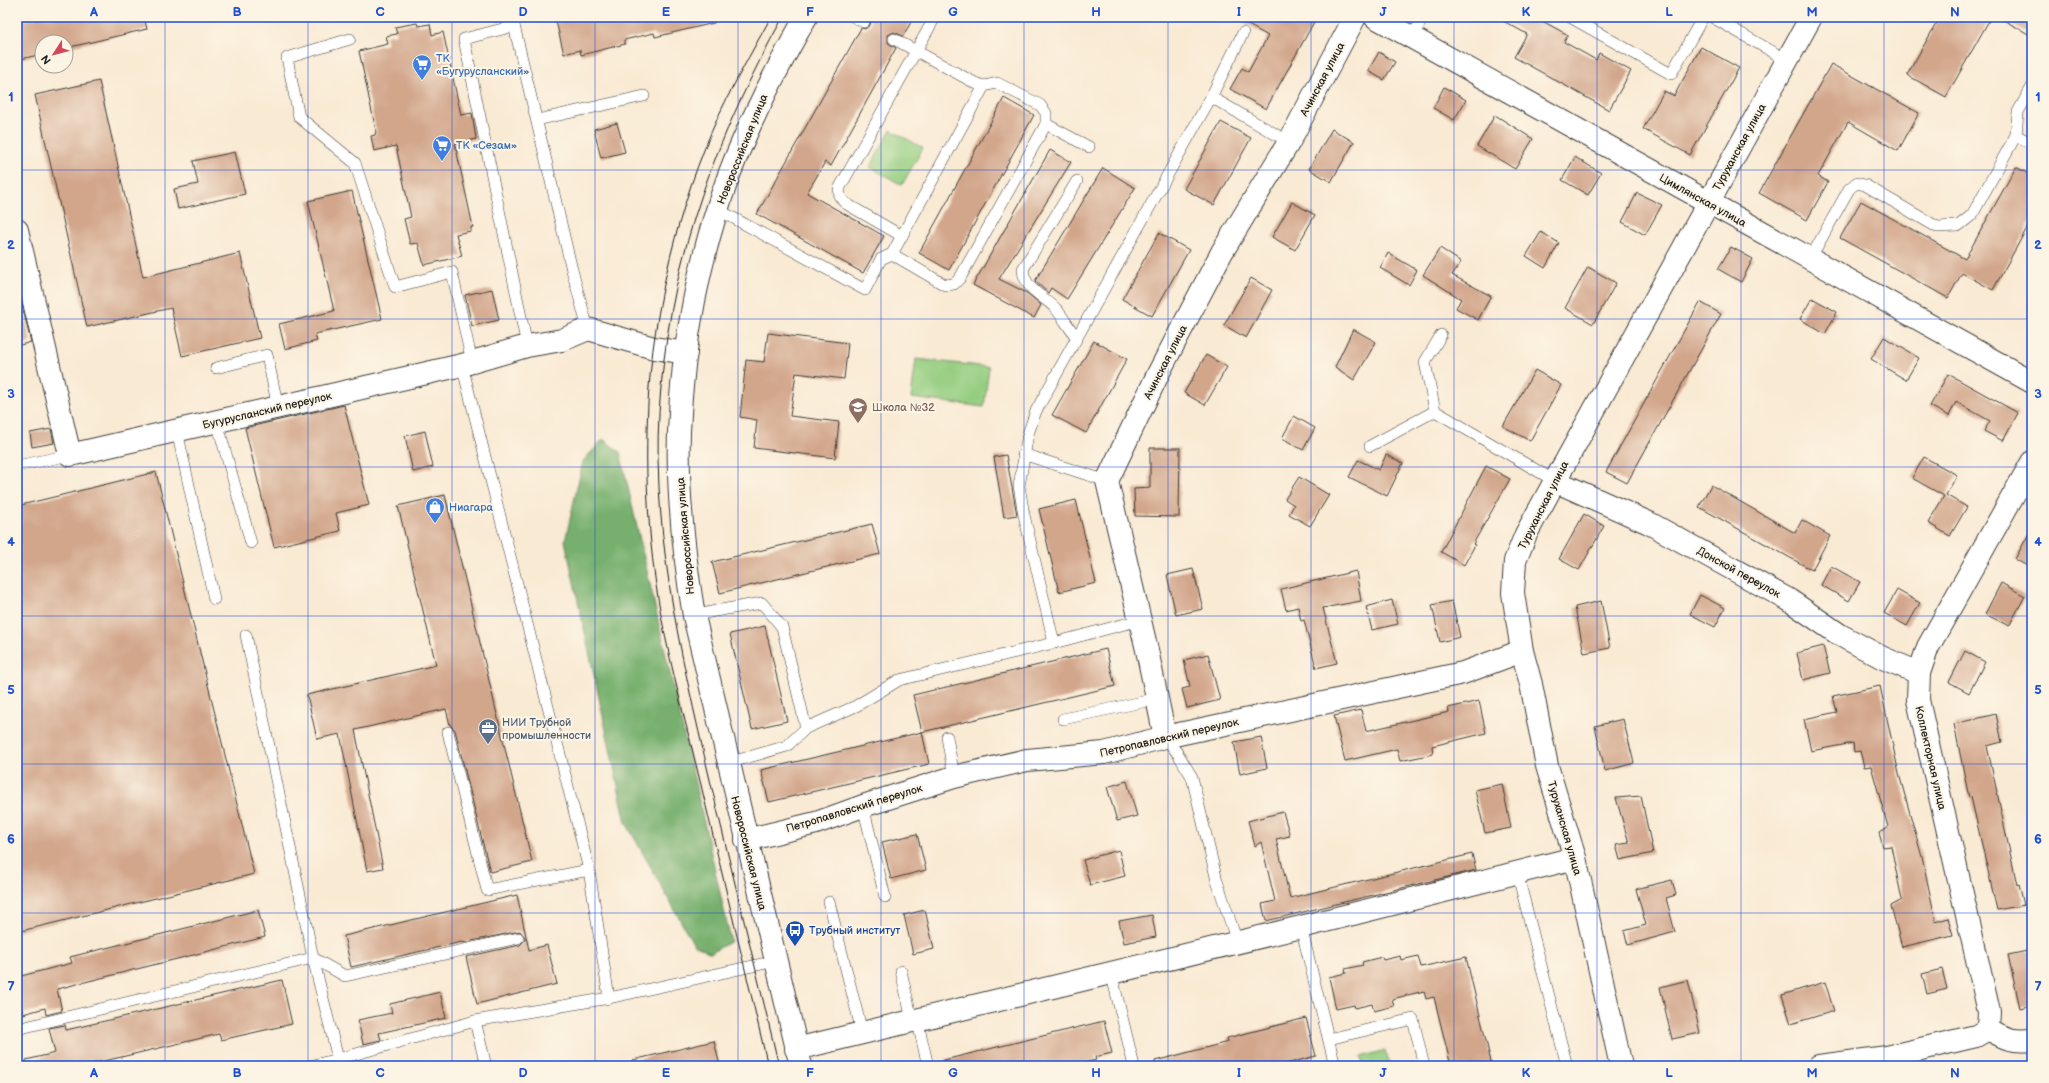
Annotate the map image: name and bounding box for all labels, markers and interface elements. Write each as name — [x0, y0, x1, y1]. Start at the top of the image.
text: A — [89, 4, 98, 20]
text: B — [232, 4, 242, 20]
text: C — [375, 4, 385, 20]
text: D — [518, 4, 528, 20]
text: E — [662, 4, 671, 20]
text: F — [806, 4, 814, 20]
text: G — [948, 4, 958, 20]
text: H — [1091, 4, 1101, 20]
text: I — [1237, 4, 1241, 20]
text: J — [1379, 4, 1387, 20]
text: K — [1522, 4, 1531, 20]
text: L — [1665, 4, 1673, 20]
text: M — [1806, 4, 1818, 20]
text: N — [1950, 4, 1960, 20]
north arrow — [34, 34, 74, 74]
street label: Ачинская улица — [1297, 40, 1348, 119]
text: N — [39, 52, 54, 67]
place label: ТК «Бугурусланский» — [436, 52, 529, 78]
supermarket icon: ТК «Бугурусланский» — [411, 53, 433, 81]
text: 1 — [8, 89, 14, 105]
text: 1 — [2035, 89, 2041, 105]
street label: Новороссийская улица — [714, 92, 771, 206]
street label: Туруханская улица — [1710, 101, 1769, 193]
supermarket icon: ТК «Сезам» — [431, 134, 453, 162]
place label: ТК «Сезам» — [456, 139, 517, 152]
street label: Цимлянская улица — [1657, 171, 1749, 230]
text: 2 — [7, 237, 15, 253]
text: 2 — [2034, 237, 2042, 253]
street label: Ачинская улица — [1141, 322, 1190, 403]
text: 3 — [7, 386, 15, 402]
text: 3 — [2034, 386, 2042, 402]
street label: Бугурусланский переулок — [201, 389, 333, 432]
school or university icon: Школа №32 — [847, 396, 869, 424]
place label: Школа №32 — [872, 401, 935, 414]
street label: Туруханская улица — [1516, 458, 1572, 552]
street label: Новороссийская улица — [674, 476, 697, 595]
shop icon: Ниагара — [424, 496, 446, 524]
place label: Ниагара — [449, 501, 494, 514]
text: 4 — [7, 534, 15, 550]
text: 4 — [2034, 534, 2042, 550]
street label: Донской переулок — [1695, 544, 1783, 601]
text: 5 — [7, 682, 15, 698]
text: 5 — [2034, 682, 2042, 698]
street label: Коллекторная улица — [1912, 705, 1949, 812]
street label: Петропавловский переулок — [1098, 715, 1240, 760]
place label: НИИ Трубной промышленности — [502, 716, 591, 742]
office icon: НИИ Трубной промышленности — [477, 717, 499, 745]
street label: Туруханская улица — [1545, 780, 1584, 877]
street label: Петропавловский переулок — [784, 781, 924, 835]
street label: Новороссийская улица — [728, 794, 769, 912]
text: 6 — [7, 831, 15, 847]
text: 6 — [2034, 831, 2042, 847]
bus stop icon: Трубный институт — [784, 919, 806, 947]
place label: Трубный институт — [809, 924, 900, 937]
text: 7 — [7, 979, 15, 995]
text: 7 — [2034, 979, 2042, 995]
text: A — [89, 1065, 98, 1081]
text: B — [232, 1065, 242, 1081]
text: C — [375, 1065, 385, 1081]
text: D — [518, 1065, 528, 1081]
text: E — [662, 1065, 671, 1081]
text: F — [806, 1065, 814, 1081]
text: G — [948, 1065, 958, 1081]
text: H — [1091, 1065, 1101, 1081]
text: I — [1237, 1065, 1241, 1081]
text: J — [1379, 1065, 1387, 1081]
text: K — [1522, 1065, 1531, 1081]
text: L — [1665, 1065, 1673, 1081]
text: M — [1806, 1065, 1818, 1081]
text: N — [1950, 1065, 1960, 1081]

